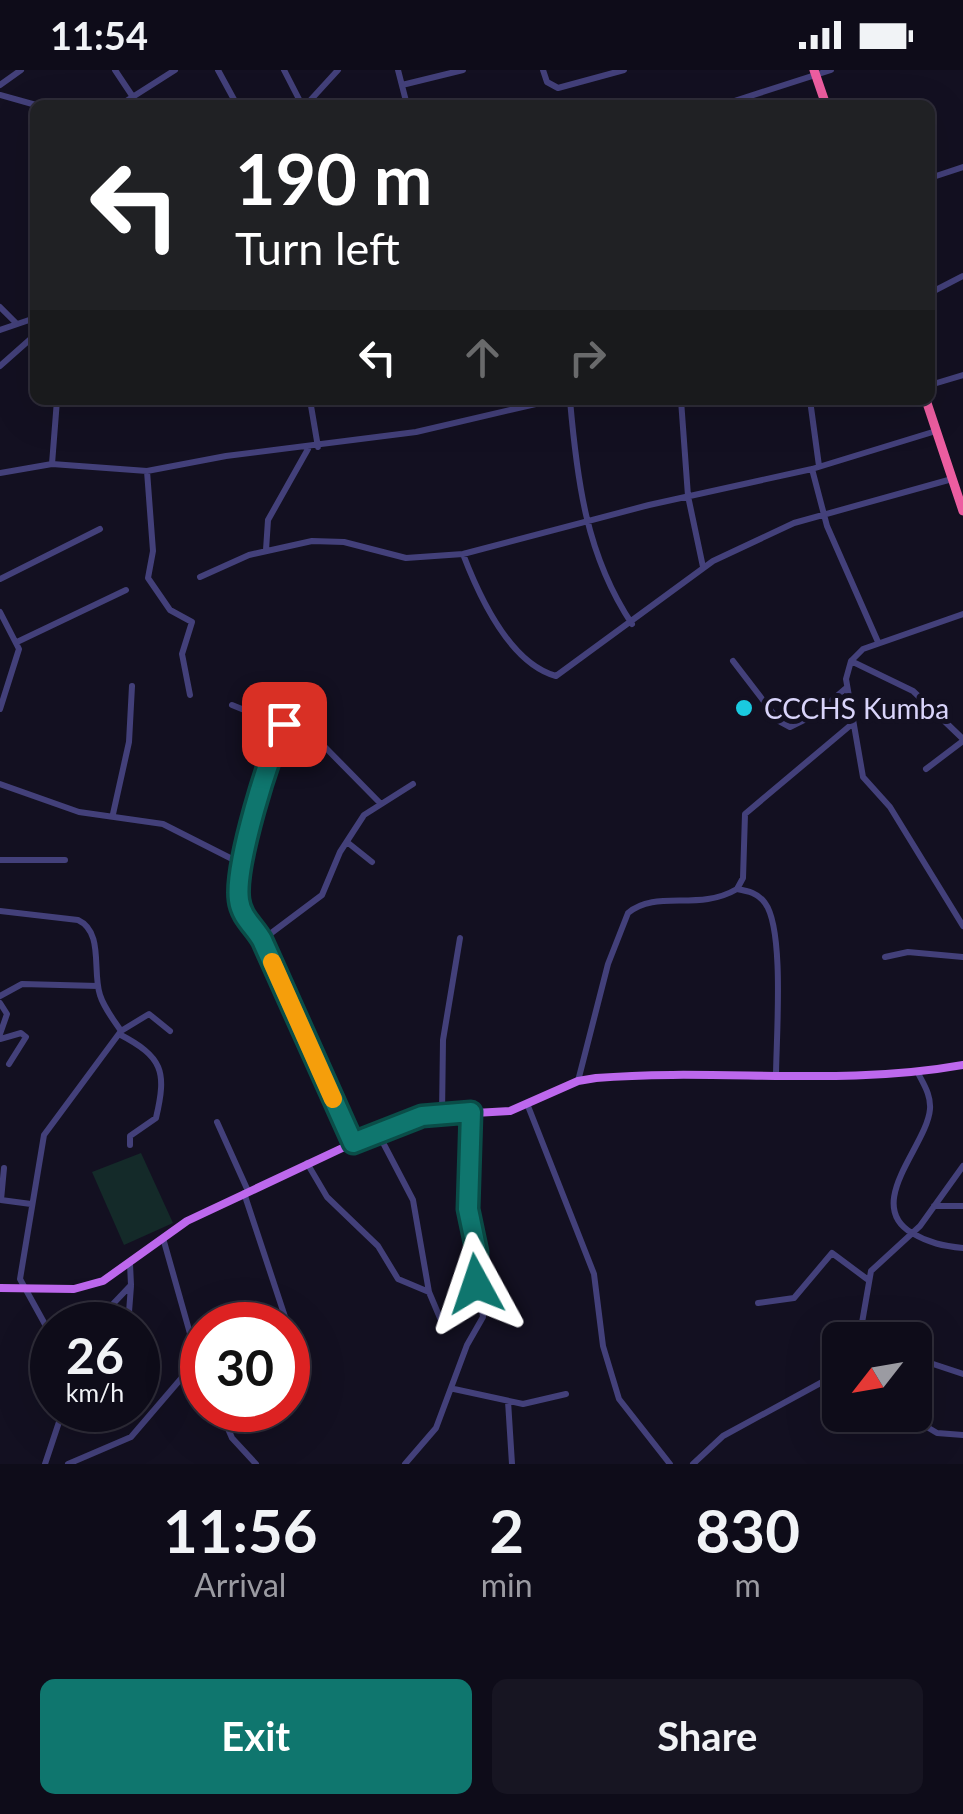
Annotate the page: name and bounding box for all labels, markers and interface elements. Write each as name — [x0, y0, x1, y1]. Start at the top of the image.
text: 11:54 — [50, 12, 148, 58]
text: 190 m — [235, 136, 432, 220]
icon: left — [70, 140, 200, 270]
text: Turn left — [235, 221, 400, 275]
icon: left — [350, 330, 405, 385]
icon: ahead — [455, 330, 510, 385]
icon: right — [560, 330, 615, 385]
pin — [242, 682, 327, 767]
place label: CCCHS Kumba — [764, 691, 949, 725]
icon: arrive — [257, 697, 312, 752]
marker: CCCHS Kumba — [733, 697, 755, 719]
position arrow — [424, 1232, 528, 1336]
speed limit sign: 30 — [180, 1302, 310, 1432]
north arrow — [822, 1322, 932, 1432]
map controls — [822, 1322, 932, 1432]
text: 26 — [66, 1325, 124, 1385]
text: km/h — [66, 1377, 124, 1407]
text: 11:56 — [163, 1494, 318, 1566]
text: 2 — [489, 1494, 524, 1566]
text: 830 — [696, 1494, 800, 1566]
text: Arrival — [194, 1565, 286, 1604]
text: min — [481, 1565, 533, 1604]
text: m — [735, 1565, 761, 1604]
button: Exit — [40, 1679, 472, 1794]
button: Share — [492, 1679, 923, 1794]

